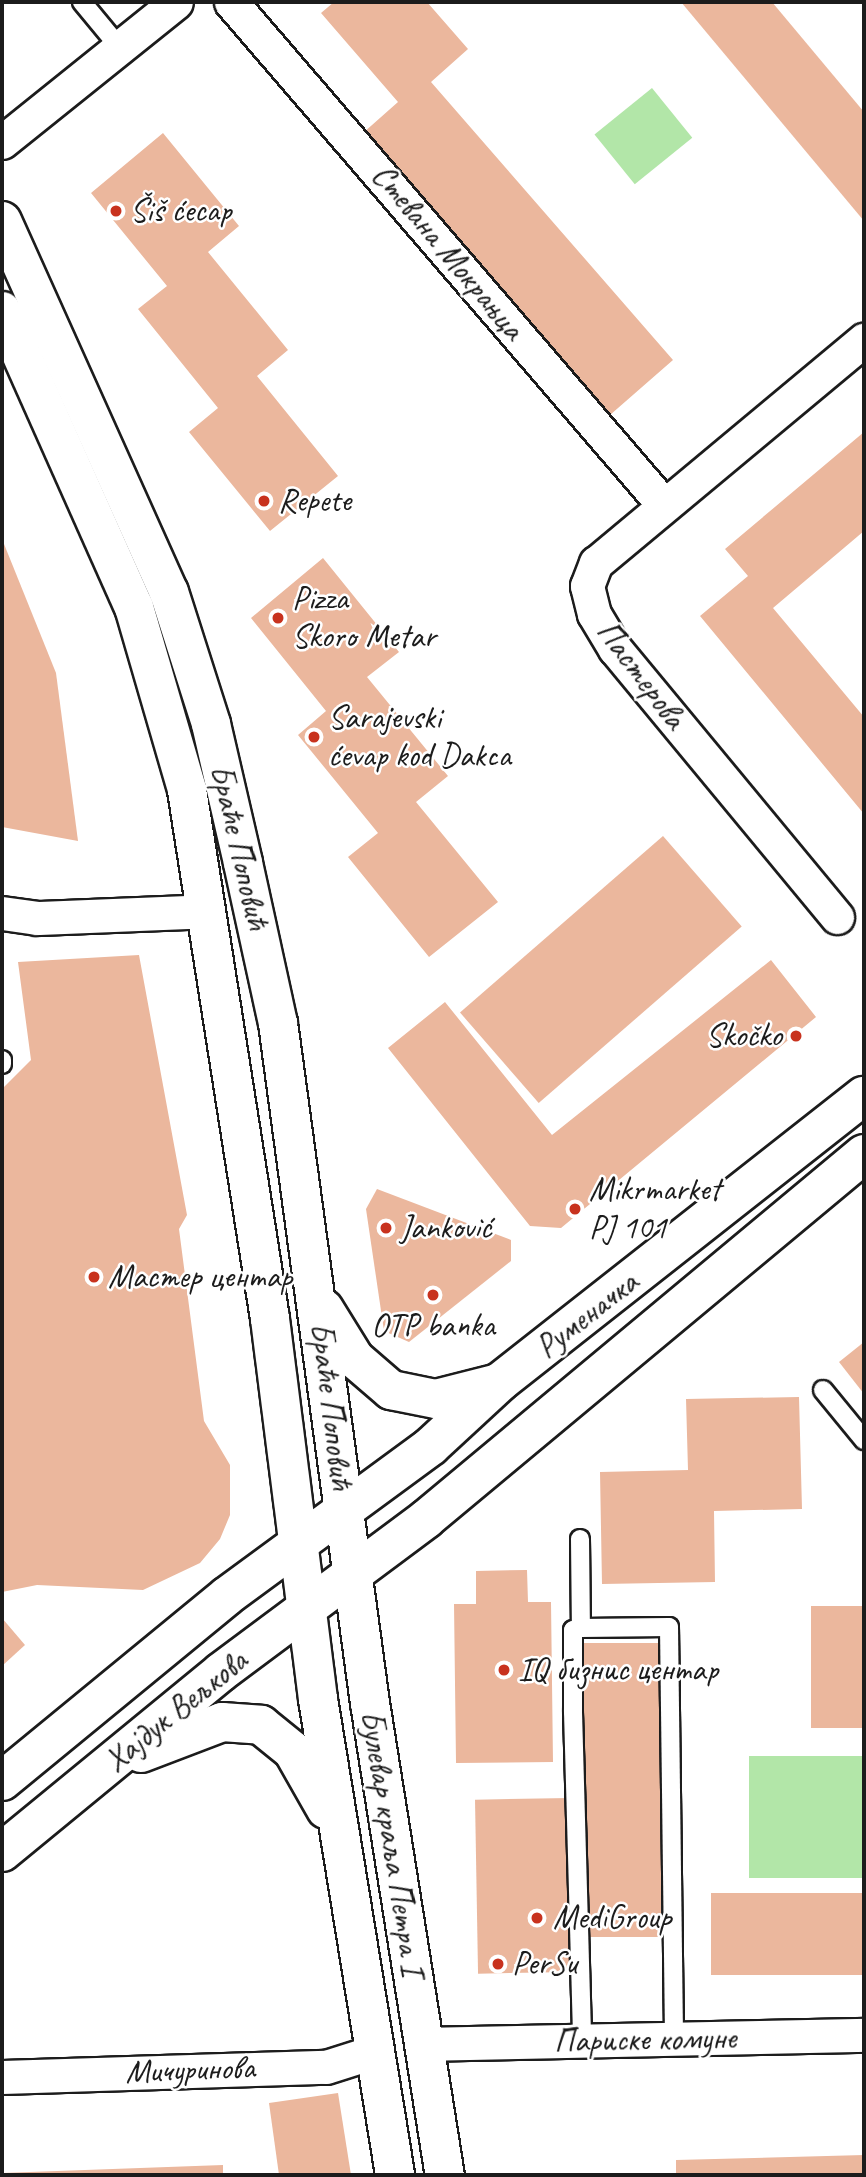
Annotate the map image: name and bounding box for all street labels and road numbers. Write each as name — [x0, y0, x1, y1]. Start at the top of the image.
street label: Стевана Мокрањца — [363, 156, 533, 348]
street label: Пастерова — [587, 613, 695, 737]
street label: Браће Поповић — [201, 761, 277, 933]
street label: Руменачка — [528, 1263, 646, 1367]
street label: Браће Поповић — [301, 1321, 361, 1491]
street label: Хајдук Вељкова — [97, 1641, 255, 1781]
street label: Булевар краља Петра I — [352, 1708, 432, 1978]
street label: Париске комуне — [554, 2019, 736, 2061]
street label: Мичуринова — [125, 2048, 255, 2092]

